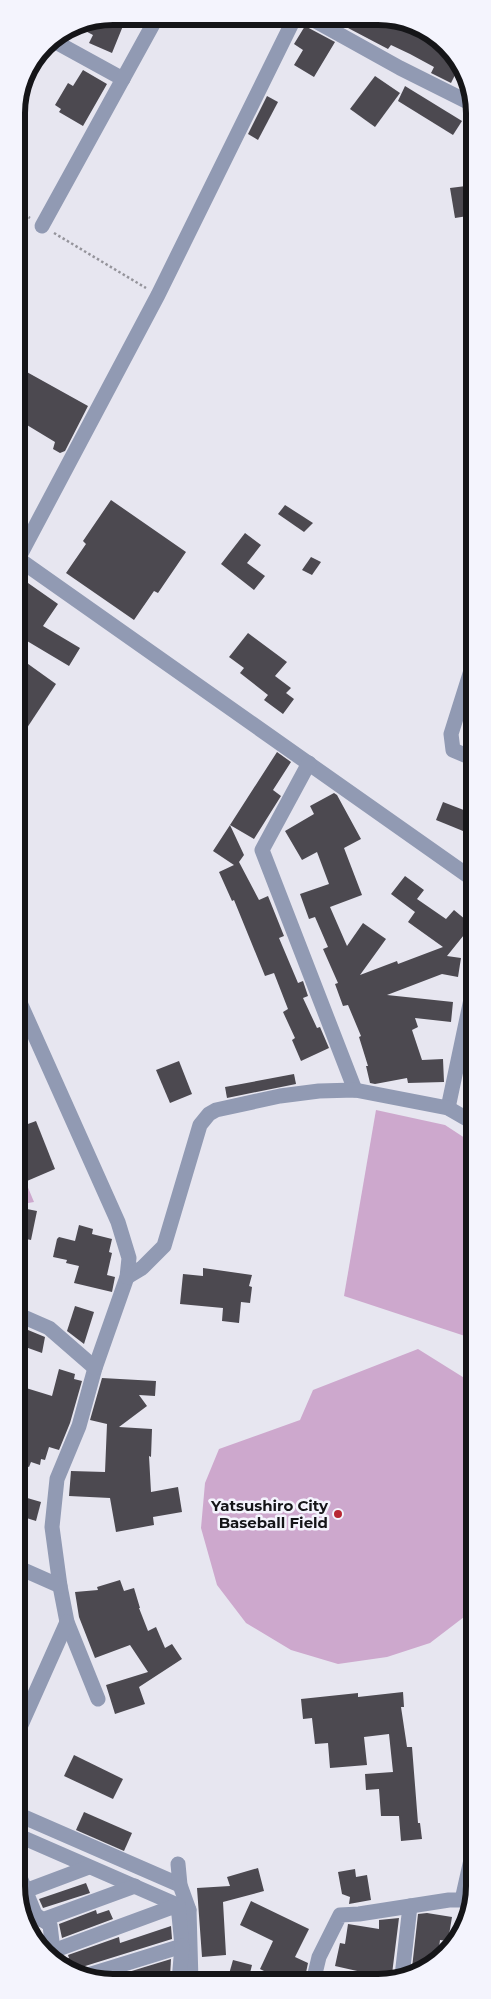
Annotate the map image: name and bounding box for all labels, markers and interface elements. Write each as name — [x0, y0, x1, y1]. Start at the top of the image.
place label: Yatsushiro City Baseball Field — [210, 1496, 329, 1532]
marker: Yatsushiro City Baseball Field — [332, 1508, 344, 1520]

